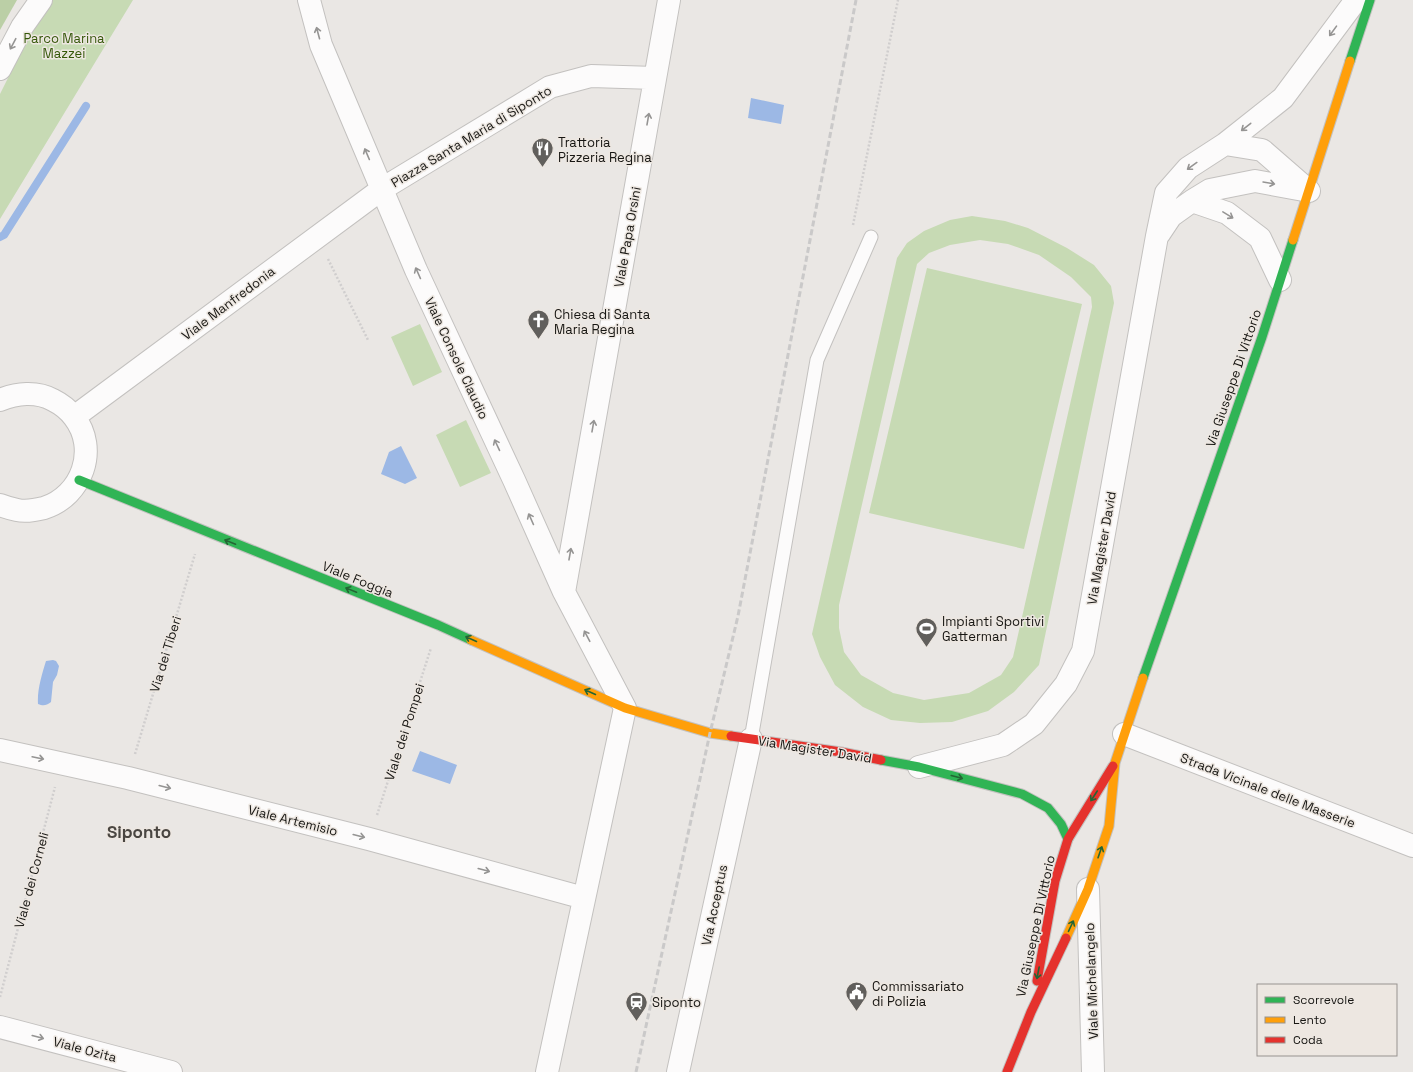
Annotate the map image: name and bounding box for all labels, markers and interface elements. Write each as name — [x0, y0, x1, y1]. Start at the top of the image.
one-way arrow — [1328, 26, 1337, 37]
one-way arrow — [314, 27, 321, 40]
park label: Parco Marina Mazzei — [23, 30, 105, 62]
one-way arrow — [8, 38, 16, 50]
street label: Piazza Santa Maria di Siponto — [388, 82, 555, 191]
one-way arrow — [644, 113, 652, 126]
one-way arrow — [1241, 123, 1252, 132]
place label: Trattoria Pizzeria Regina — [558, 134, 652, 166]
restaurant icon: Trattoria Pizzeria Regina — [529, 136, 555, 169]
one-way arrow — [363, 148, 370, 160]
one-way arrow — [1187, 162, 1198, 170]
one-way arrow — [1262, 180, 1275, 188]
street label: Viale Papa Orsini — [610, 185, 645, 289]
one-way arrow — [1223, 210, 1234, 219]
street label: Viale Manfredonia — [178, 262, 279, 344]
one-way arrow — [414, 268, 421, 280]
street label: Viale Console Claudio — [421, 294, 492, 422]
place label: Chiesa di Santa Maria Regina — [554, 306, 651, 338]
street label: Via Giuseppe Di Vittorio — [1202, 307, 1265, 449]
church icon: Chiesa di Santa Maria Regina — [525, 308, 551, 341]
one-way arrow — [589, 420, 597, 433]
one-way arrow — [493, 439, 500, 451]
street label: Via Magister David — [1083, 490, 1120, 606]
one-way arrow — [527, 514, 534, 526]
one-way arrow — [224, 537, 236, 545]
one-way arrow — [567, 548, 575, 561]
street label: Viale Foggia — [320, 557, 396, 602]
one-way arrow — [345, 586, 357, 593]
place label: Impianti Sportivi Gatterman — [942, 613, 1044, 645]
street label: Via dei Tiberi — [146, 614, 185, 694]
sports icon: Impianti Sportivi Gatterman — [913, 615, 939, 648]
one-way arrow — [583, 630, 590, 642]
one-way arrow — [465, 635, 477, 643]
street label: Viale dei Pompei — [381, 681, 428, 783]
one-way arrow — [584, 688, 596, 695]
street label: Via Magister David — [757, 732, 873, 767]
street label: Strada Vicinale delle Masserie — [1178, 749, 1358, 832]
one-way arrow — [31, 755, 44, 763]
one-way arrow — [950, 774, 963, 781]
one-way arrow — [158, 784, 171, 791]
one-way arrow — [1090, 790, 1098, 801]
street label: Viale Artemisio — [246, 801, 339, 840]
district label: Siponto — [107, 821, 171, 843]
street label: Viale dei Corneli — [10, 830, 52, 930]
one-way arrow — [352, 833, 365, 841]
one-way arrow — [1097, 846, 1104, 859]
street label: Via Giuseppe Di Vittorio — [1012, 854, 1059, 999]
street label: Via Acceptus — [698, 863, 731, 947]
one-way arrow — [477, 867, 490, 875]
one-way arrow — [1068, 920, 1075, 932]
street label: Viale Michelangelo — [1081, 922, 1102, 1040]
one-way arrow — [1034, 966, 1042, 979]
place label: Commissariato di Polizia — [872, 978, 964, 1010]
public building icon: Commissariato di Polizia — [844, 980, 870, 1013]
legend — [1257, 984, 1397, 1056]
station icon: Siponto — [623, 989, 649, 1022]
text: Scorrevole — [1293, 992, 1354, 1008]
place label: Siponto — [652, 994, 701, 1011]
text: Lento — [1293, 1012, 1327, 1028]
text: Coda — [1293, 1032, 1323, 1048]
street label: Viale Ozita — [51, 1033, 119, 1066]
one-way arrow — [31, 1034, 44, 1041]

